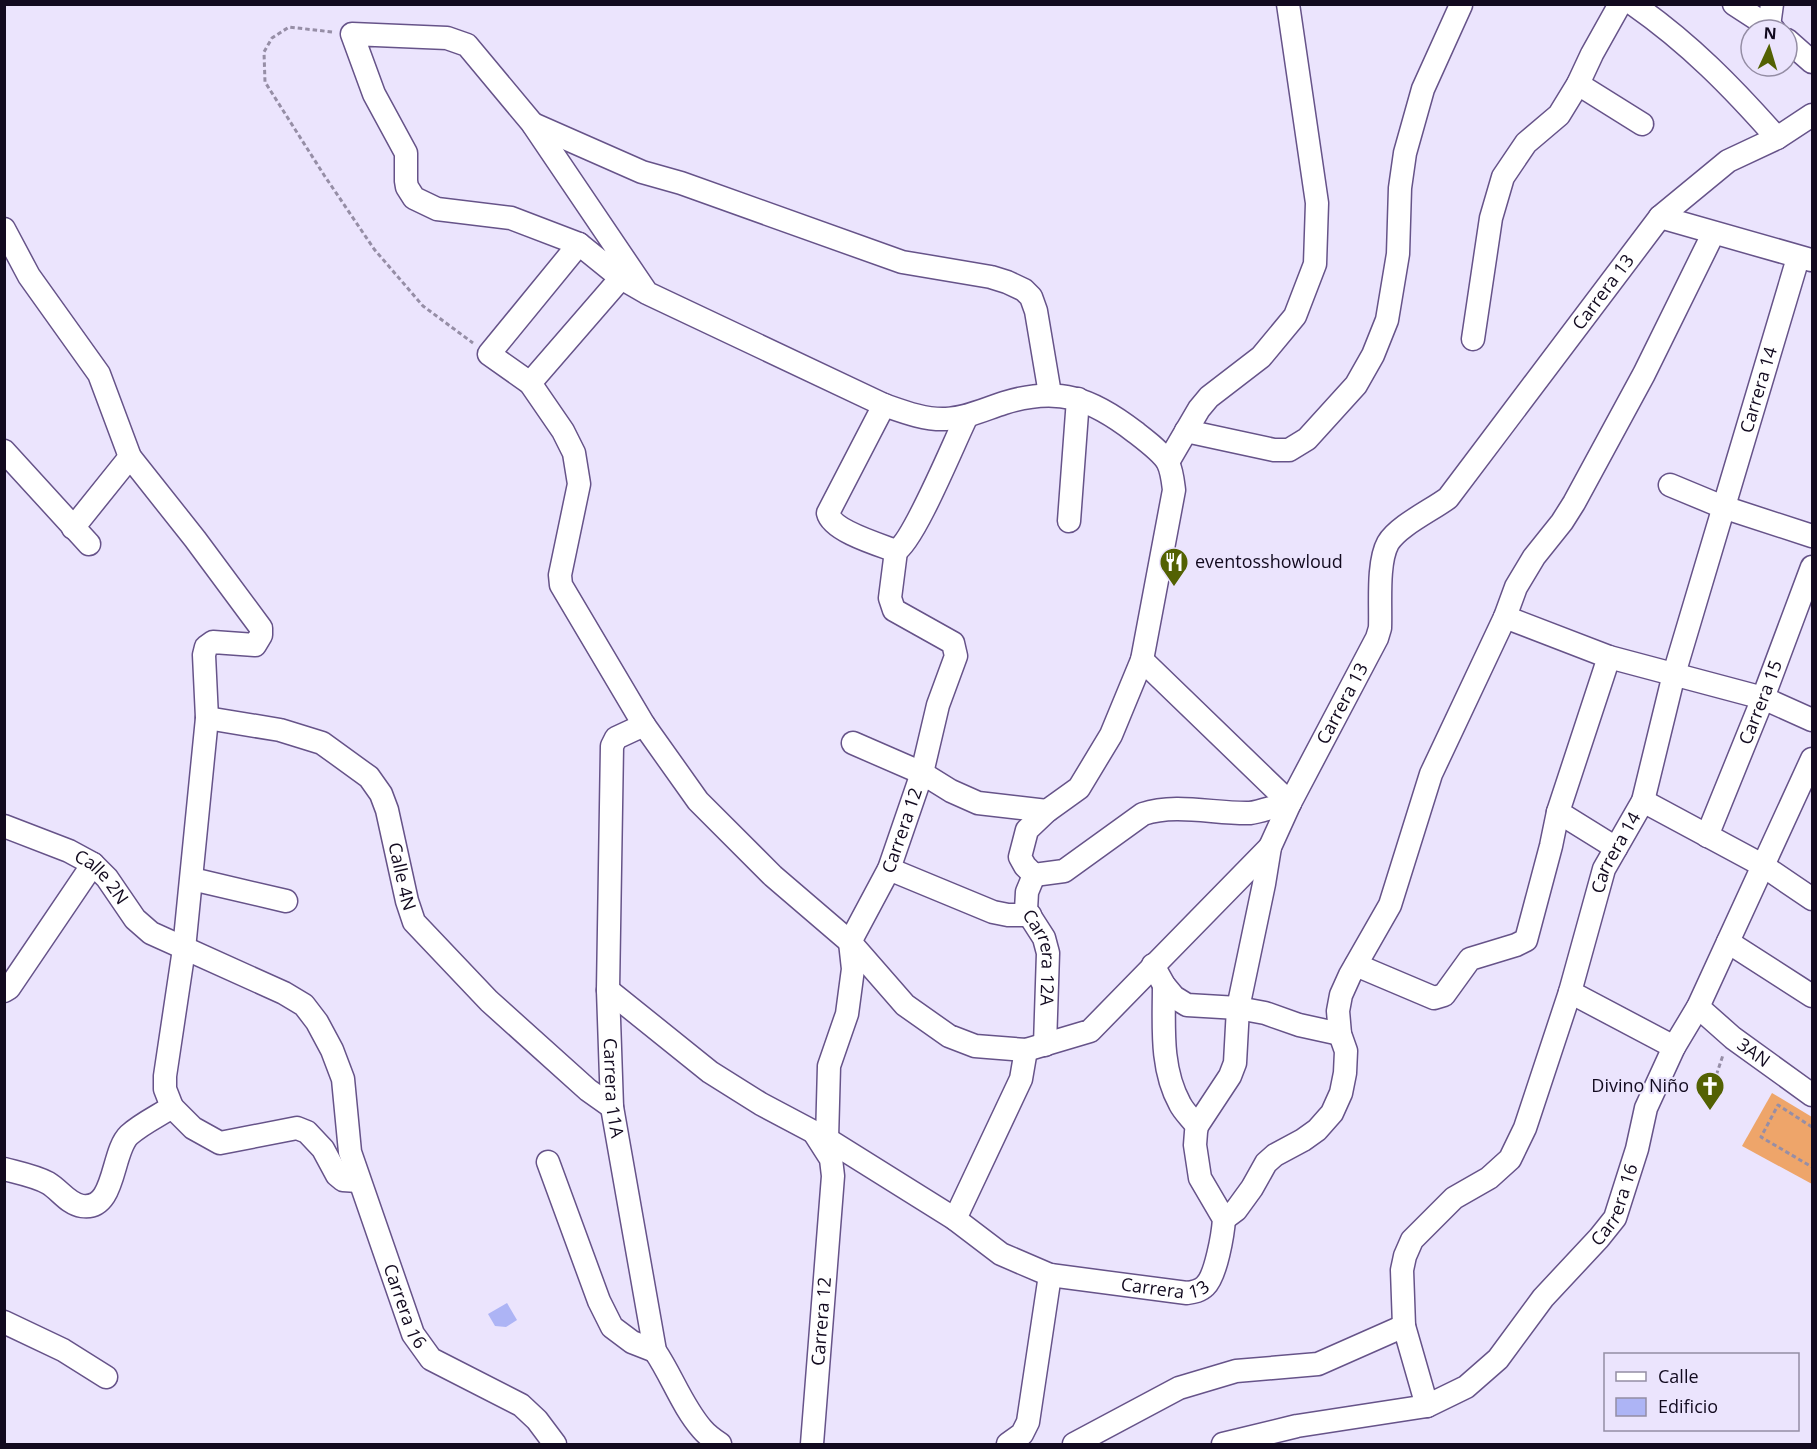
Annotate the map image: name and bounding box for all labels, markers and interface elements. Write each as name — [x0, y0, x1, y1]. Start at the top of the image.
north arrow — [1739, 18, 1799, 78]
text: N — [1763, 22, 1777, 44]
street label: Carrera 13 — [1566, 249, 1639, 334]
street label: Carrera 14 — [1734, 344, 1782, 436]
restaurant icon: eventosshowloud — [1158, 546, 1190, 588]
place label: eventosshowloud — [1195, 549, 1343, 573]
street label: Carrera 15 — [1732, 656, 1787, 748]
street label: Carrera 13 — [1310, 658, 1373, 748]
street label: Carrera 12 — [875, 784, 927, 876]
street label: Carrera 14 — [1585, 807, 1645, 896]
street label: Calle 4N — [383, 840, 422, 914]
street label: Calle 2N — [71, 843, 135, 909]
street label: Carrera 12A — [1018, 904, 1061, 1007]
street label: 3AN — [1733, 1032, 1775, 1072]
street label: Carrera 11A — [599, 1038, 630, 1140]
church icon: Divino Niño — [1694, 1070, 1726, 1112]
place label: Divino Niño — [1591, 1073, 1689, 1097]
street label: Carrera 16 — [1585, 1160, 1643, 1251]
street label: Carrera 16 — [379, 1260, 433, 1353]
street label: Carrera 13 — [1120, 1271, 1214, 1304]
street label: Carrera 12 — [805, 1276, 836, 1367]
legend — [1604, 1353, 1799, 1431]
text: Calle — [1658, 1364, 1699, 1388]
text: Edificio — [1658, 1394, 1718, 1418]

